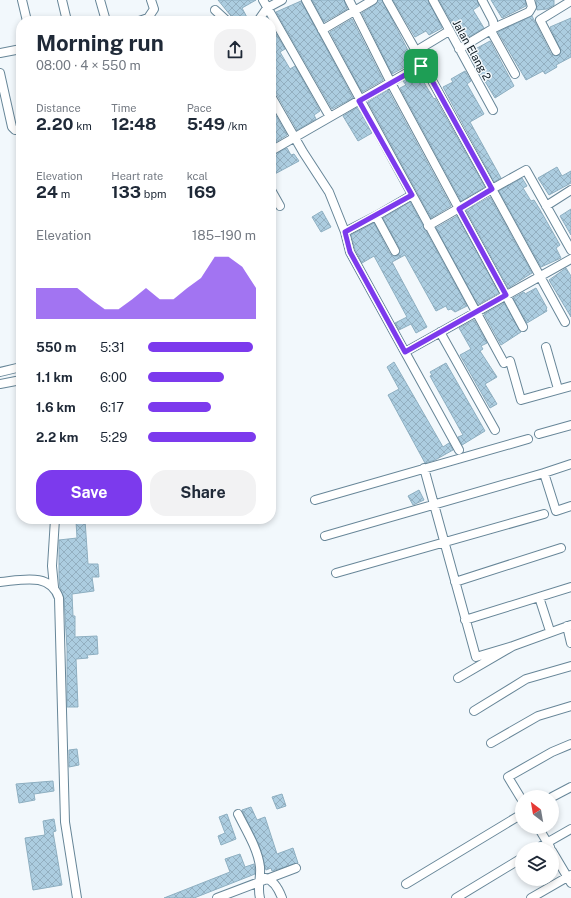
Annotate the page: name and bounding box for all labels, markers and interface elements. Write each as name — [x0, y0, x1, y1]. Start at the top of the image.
street label: Jalan Elang 2 — [450, 18, 494, 83]
button: share — [214, 29, 256, 71]
text: Morning run — [36, 30, 164, 56]
pin — [404, 49, 438, 83]
icon: arrive — [410, 55, 432, 77]
text: 08:00 · 4 × 550 m — [36, 58, 141, 73]
text: Distance — [36, 102, 81, 114]
text: Time — [111, 102, 136, 114]
text: Pace — [187, 102, 212, 114]
text: 2.20 — [36, 114, 73, 134]
text: 12:48 — [111, 114, 157, 134]
text: 5:49 — [187, 114, 225, 134]
text: km — [73, 120, 92, 132]
text: /km — [225, 120, 247, 132]
text: Elevation — [36, 170, 83, 182]
text: Heart rate — [111, 170, 163, 182]
text: kcal — [187, 170, 208, 182]
text: 24 — [36, 182, 58, 202]
text: 133 — [111, 182, 141, 202]
text: 169 — [187, 182, 216, 202]
text: m — [58, 188, 70, 200]
text: bpm — [141, 188, 166, 200]
text: Elevation — [36, 228, 91, 243]
text: 185–190 m — [192, 228, 256, 243]
text: 550 m — [36, 340, 77, 355]
text: 5:31 — [100, 340, 125, 355]
text: 1.1 km — [36, 370, 73, 385]
text: 6:00 — [100, 370, 127, 385]
text: 1.6 km — [36, 400, 76, 415]
text: 6:17 — [100, 400, 124, 415]
text: 2.2 km — [36, 430, 78, 445]
text: 5:29 — [100, 430, 127, 445]
button: Save — [36, 470, 142, 516]
button: Share — [150, 470, 256, 516]
north arrow — [515, 790, 559, 834]
map controls — [515, 790, 559, 886]
button: layers — [515, 842, 559, 886]

